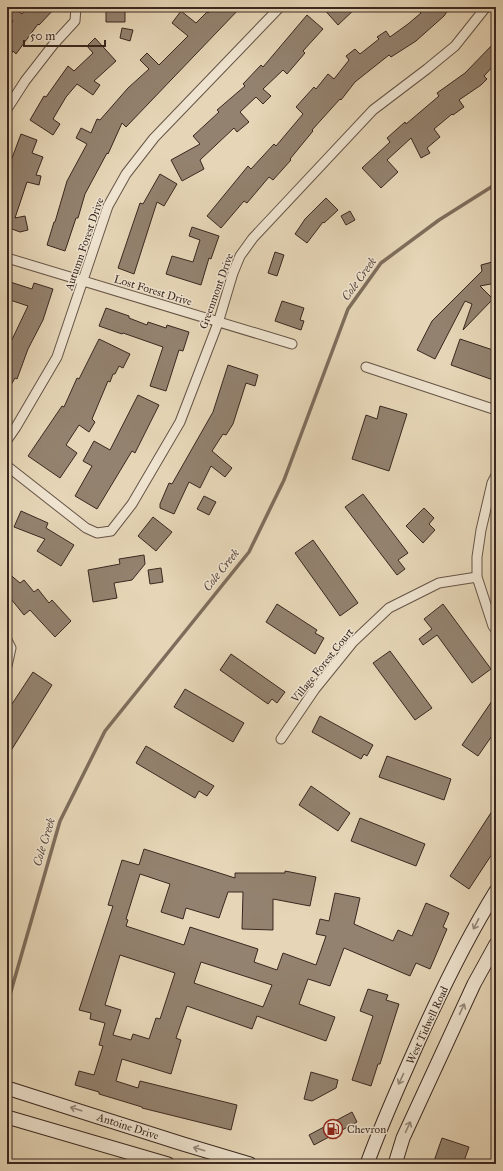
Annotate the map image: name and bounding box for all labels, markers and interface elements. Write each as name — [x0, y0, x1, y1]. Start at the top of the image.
scale bar — [24, 22, 105, 48]
text: 50 m — [30, 29, 55, 43]
street label: Autumn Forest Drive — [62, 196, 107, 293]
street label: Greenmont Drive — [197, 251, 236, 331]
water label: Cole Creek — [339, 254, 380, 303]
street label: Lost Forest Drive — [112, 272, 194, 309]
water label: Cole Creek — [200, 546, 243, 594]
street label: Village Forest Court — [288, 625, 356, 706]
water label: Cole Creek — [30, 815, 58, 868]
one-way arrow — [472, 918, 480, 930]
street label: West Tidwell Road — [404, 984, 451, 1066]
one-way arrow — [459, 1004, 466, 1016]
one-way arrow — [397, 1073, 405, 1085]
one-way arrow — [70, 1105, 82, 1113]
street label: Antoine Drive — [94, 1110, 161, 1143]
fuel station icon: Chevron — [322, 1118, 344, 1140]
one-way arrow — [405, 1122, 412, 1134]
place label: Chevron — [347, 1123, 386, 1136]
one-way arrow — [193, 1145, 206, 1152]

